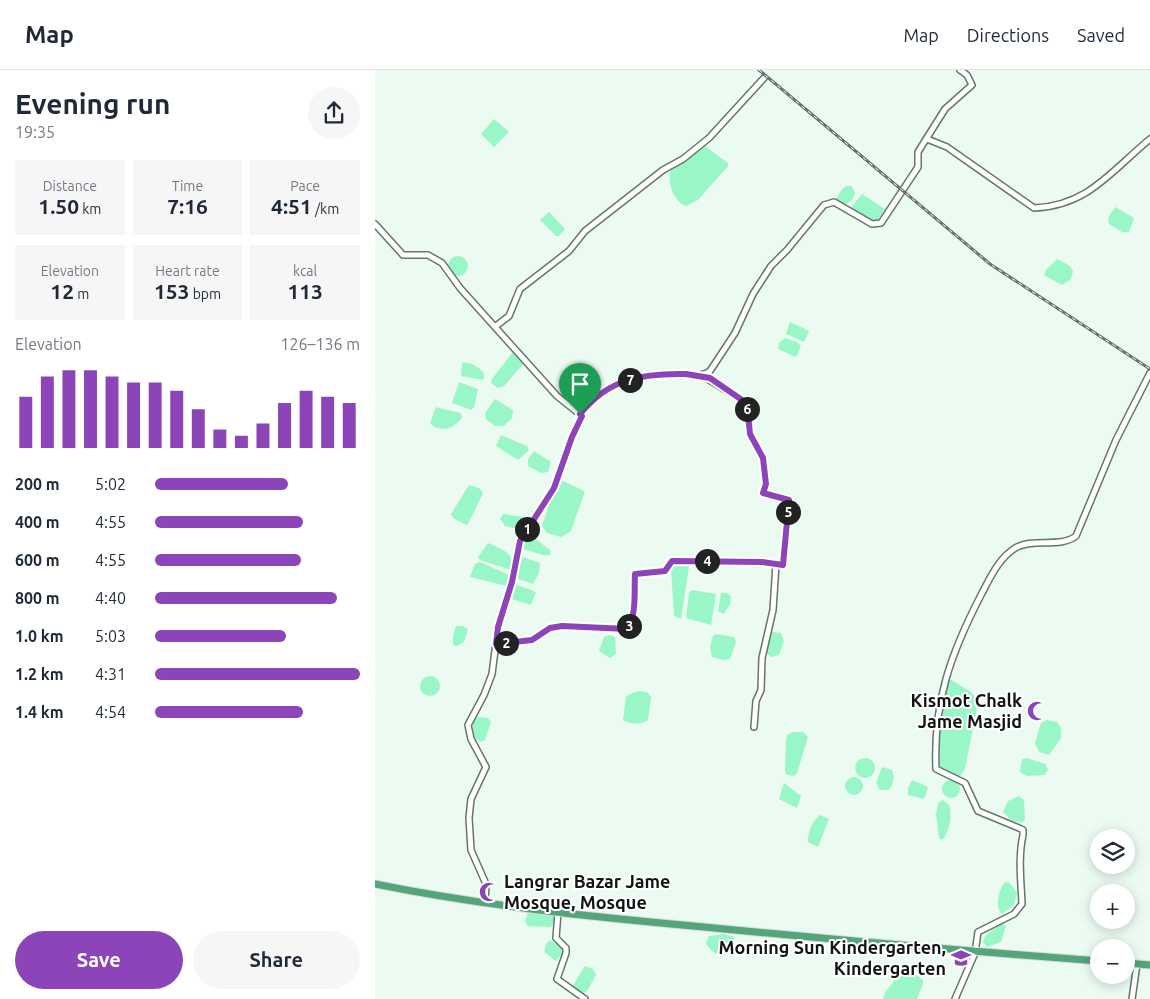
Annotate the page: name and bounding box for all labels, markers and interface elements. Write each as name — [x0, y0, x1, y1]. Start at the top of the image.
text: Map — [25, 21, 74, 48]
text: Map — [903, 25, 939, 45]
text: Directions — [967, 25, 1049, 45]
text: Saved — [1077, 25, 1125, 45]
button: share — [308, 87, 360, 139]
text: Evening run — [15, 88, 170, 119]
text: 19:35 — [15, 123, 55, 141]
text: Distance — [43, 178, 97, 194]
text: Time — [172, 178, 203, 194]
text: Pace — [290, 178, 320, 194]
text: 1.50 — [38, 194, 79, 218]
text: 7:16 — [167, 194, 208, 218]
text: 4:51 — [271, 194, 312, 218]
text: km — [79, 201, 101, 217]
text: /km — [312, 201, 339, 217]
text: Elevation — [41, 263, 99, 279]
text: Heart rate — [155, 263, 220, 279]
text: kcal — [293, 263, 317, 279]
text: 12 — [50, 279, 74, 303]
text: 153 — [154, 279, 189, 303]
text: 113 — [287, 279, 323, 303]
text: m — [74, 286, 89, 302]
text: bpm — [189, 286, 221, 302]
text: Elevation — [15, 335, 82, 353]
text: 126–136 m — [280, 335, 360, 353]
pin — [559, 363, 601, 414]
pin: 7 — [617, 368, 643, 392]
icon: arrive — [566, 370, 594, 398]
text: 7 — [627, 372, 634, 388]
pin: 6 — [735, 396, 759, 422]
text: 6 — [744, 401, 751, 417]
text: 200 m — [15, 475, 60, 493]
text: 5:02 — [95, 475, 126, 493]
pin: 5 — [775, 500, 801, 524]
text: 5 — [785, 504, 792, 520]
text: 400 m — [15, 513, 60, 531]
text: 4:55 — [95, 513, 126, 531]
pin: 1 — [515, 516, 539, 542]
text: 1 — [524, 521, 531, 537]
pin: 4 — [695, 548, 719, 574]
text: 600 m — [15, 551, 60, 569]
text: 4:55 — [95, 551, 126, 569]
text: 4 — [704, 553, 711, 569]
text: 800 m — [15, 589, 60, 607]
text: 4:40 — [95, 589, 126, 607]
pin: 3 — [617, 614, 641, 638]
text: 3 — [626, 618, 633, 634]
text: 1.0 km — [15, 627, 64, 645]
text: 5:03 — [95, 627, 126, 645]
pin: 2 — [493, 630, 519, 656]
text: 2 — [503, 635, 510, 651]
text: 1.2 km — [15, 665, 64, 683]
text: 4:31 — [95, 665, 126, 683]
place label: Kismot Chalk Jame Masjid — [911, 690, 1022, 731]
mosque icon: Kismot Chalk Jame Masjid — [1026, 700, 1048, 722]
text: 1.4 km — [15, 703, 64, 721]
text: 4:54 — [95, 703, 126, 721]
map controls — [1090, 829, 1135, 984]
button: layers — [1090, 829, 1135, 874]
place label: Langrar Bazar Jame Mosque, Mosque — [504, 871, 670, 912]
mosque icon: Langrar Bazar Jame Mosque, Mosque — [478, 881, 500, 903]
button: + — [1090, 884, 1135, 929]
button: Save — [15, 931, 183, 989]
button: Share — [193, 931, 360, 989]
place label: Morning Sun Kindergarten, Kindergarten — [719, 937, 946, 978]
button: − — [1090, 939, 1135, 984]
school or university icon: Morning Sun Kindergarten, Kindergarten — [950, 947, 972, 969]

